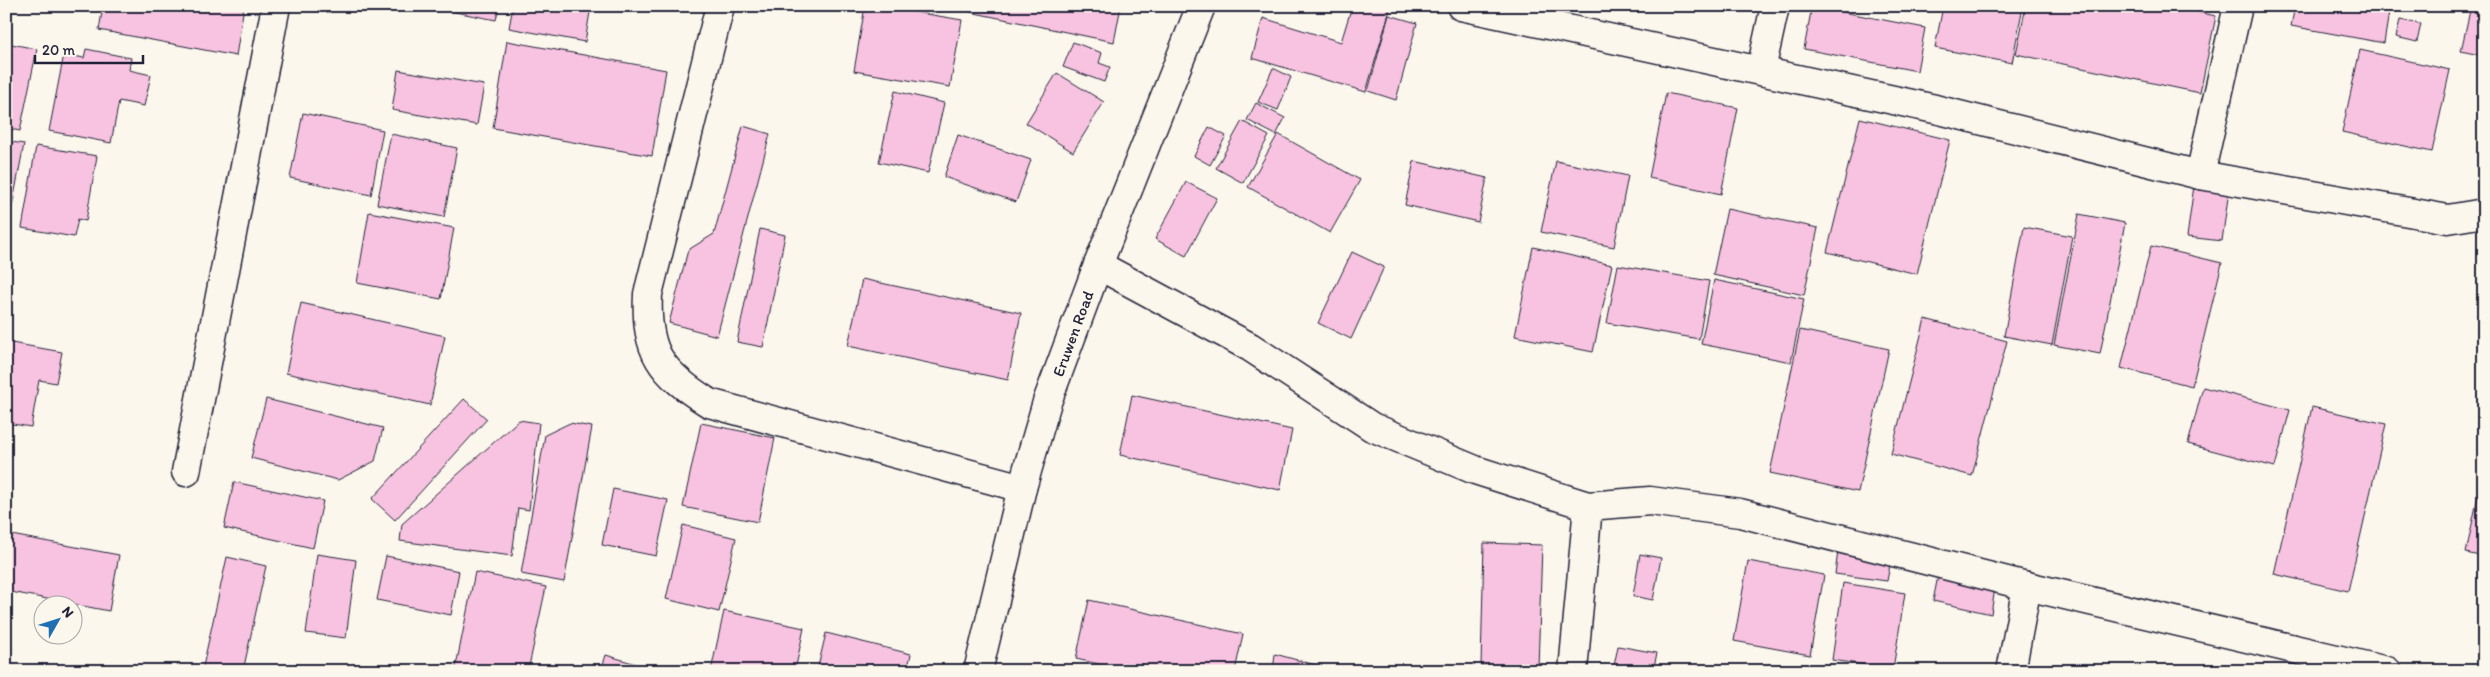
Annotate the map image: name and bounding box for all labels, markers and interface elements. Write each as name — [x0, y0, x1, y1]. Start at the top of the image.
scale bar — [35, 32, 142, 64]
text: 20 m — [42, 41, 76, 59]
street label: Eruwen Road — [1048, 288, 1098, 379]
north arrow — [32, 594, 82, 644]
text: N — [58, 603, 77, 621]

